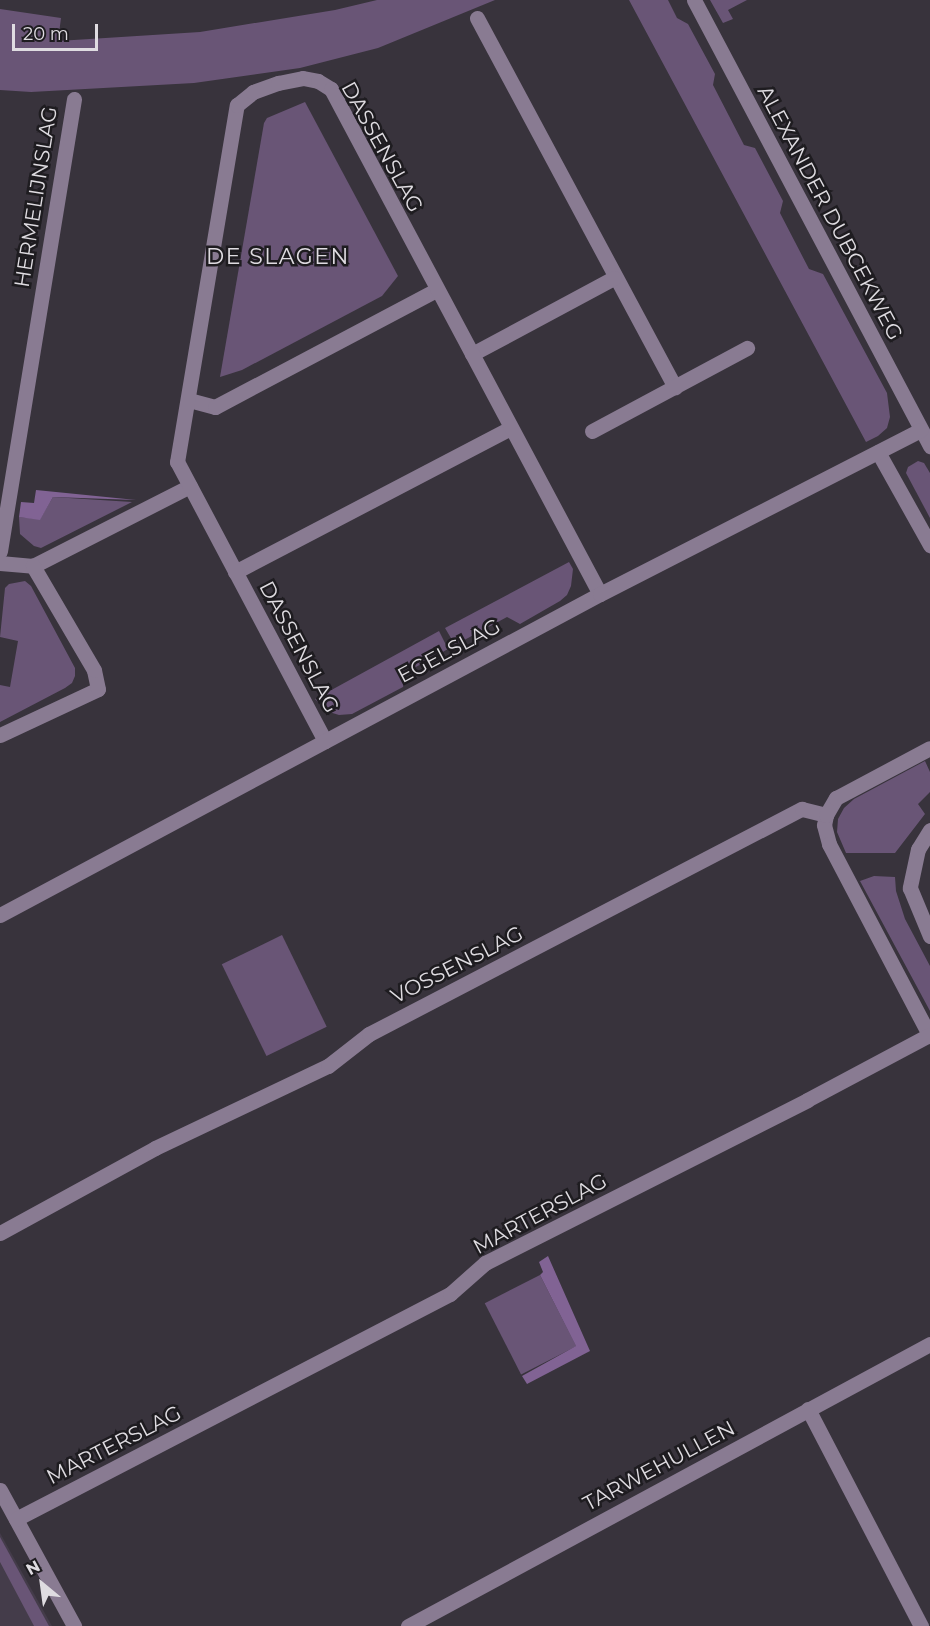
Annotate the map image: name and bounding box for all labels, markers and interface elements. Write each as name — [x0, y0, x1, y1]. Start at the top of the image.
scale bar — [15, 12, 100, 50]
text: 20 m — [23, 23, 69, 45]
street label: DASSENSLAG — [336, 77, 428, 217]
street label: ALEXANDER DUBCEKWEG — [752, 81, 908, 345]
street label: HERMELIJNSLAG — [9, 105, 63, 289]
district label: DE SLAGEN — [206, 244, 350, 270]
street label: DASSENSLAG — [254, 577, 344, 717]
street label: EGELSLAG — [393, 613, 505, 689]
street label: VOSSENSLAG — [387, 921, 527, 1009]
street label: MARTERSLAG — [469, 1168, 611, 1260]
street label: MARTERSLAG — [42, 1400, 186, 1490]
street label: TARWEHULLEN — [579, 1415, 739, 1517]
north arrow — [12, 1554, 72, 1614]
text: N — [23, 1556, 43, 1579]

